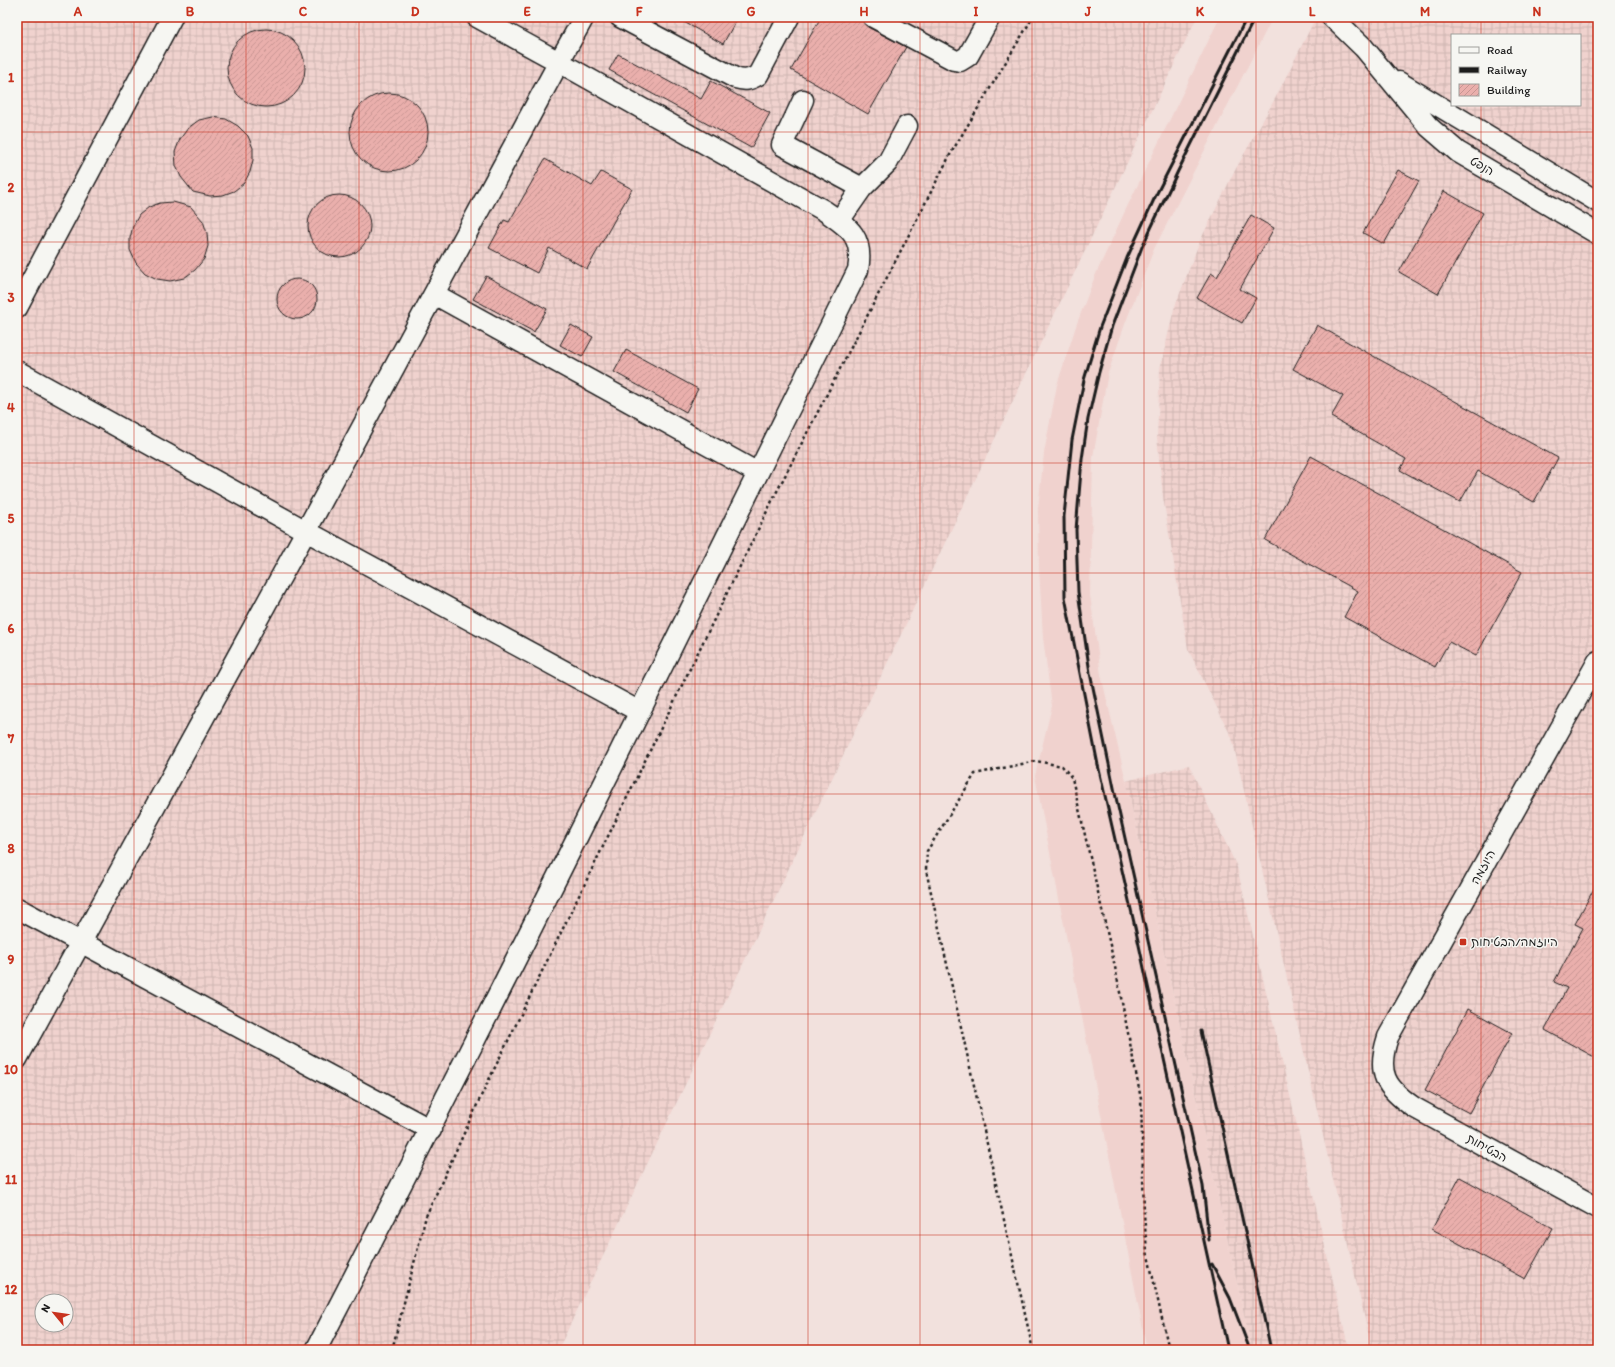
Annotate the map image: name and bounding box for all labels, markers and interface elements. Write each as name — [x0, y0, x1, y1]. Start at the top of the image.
text: A — [73, 4, 83, 19]
text: B — [186, 4, 195, 19]
text: C — [299, 4, 308, 19]
text: D — [411, 4, 420, 19]
text: E — [523, 4, 531, 19]
text: F — [636, 4, 643, 19]
text: G — [747, 4, 756, 19]
text: H — [860, 4, 869, 19]
text: I — [974, 4, 979, 19]
text: J — [1084, 4, 1092, 19]
text: K — [1196, 4, 1205, 19]
text: L — [1309, 4, 1316, 19]
text: M — [1420, 4, 1430, 19]
text: N — [1533, 4, 1542, 19]
legend — [1451, 34, 1581, 106]
text: Road — [1487, 43, 1513, 57]
text: Railway — [1487, 63, 1527, 77]
text: 1 — [8, 70, 14, 85]
text: Building — [1487, 83, 1531, 97]
street label: הנפט — [1468, 154, 1496, 178]
text: 2 — [8, 180, 15, 195]
text: 3 — [7, 290, 15, 305]
text: 4 — [7, 400, 15, 415]
text: 5 — [8, 511, 15, 526]
text: 6 — [8, 621, 15, 636]
text: 7 — [7, 731, 15, 746]
text: 8 — [7, 841, 15, 856]
street label: היוזמה — [1468, 847, 1498, 887]
place label: היוזמה/הבטיחות — [1471, 935, 1558, 949]
marker: היוזמה/הבטיחות — [1458, 937, 1468, 947]
text: 9 — [8, 952, 15, 967]
text: 10 — [4, 1062, 18, 1077]
street label: הבטיחות — [1464, 1131, 1510, 1165]
text: 11 — [5, 1172, 17, 1187]
text: 12 — [5, 1282, 18, 1297]
north arrow — [34, 1293, 74, 1333]
text: N — [38, 1302, 53, 1315]

